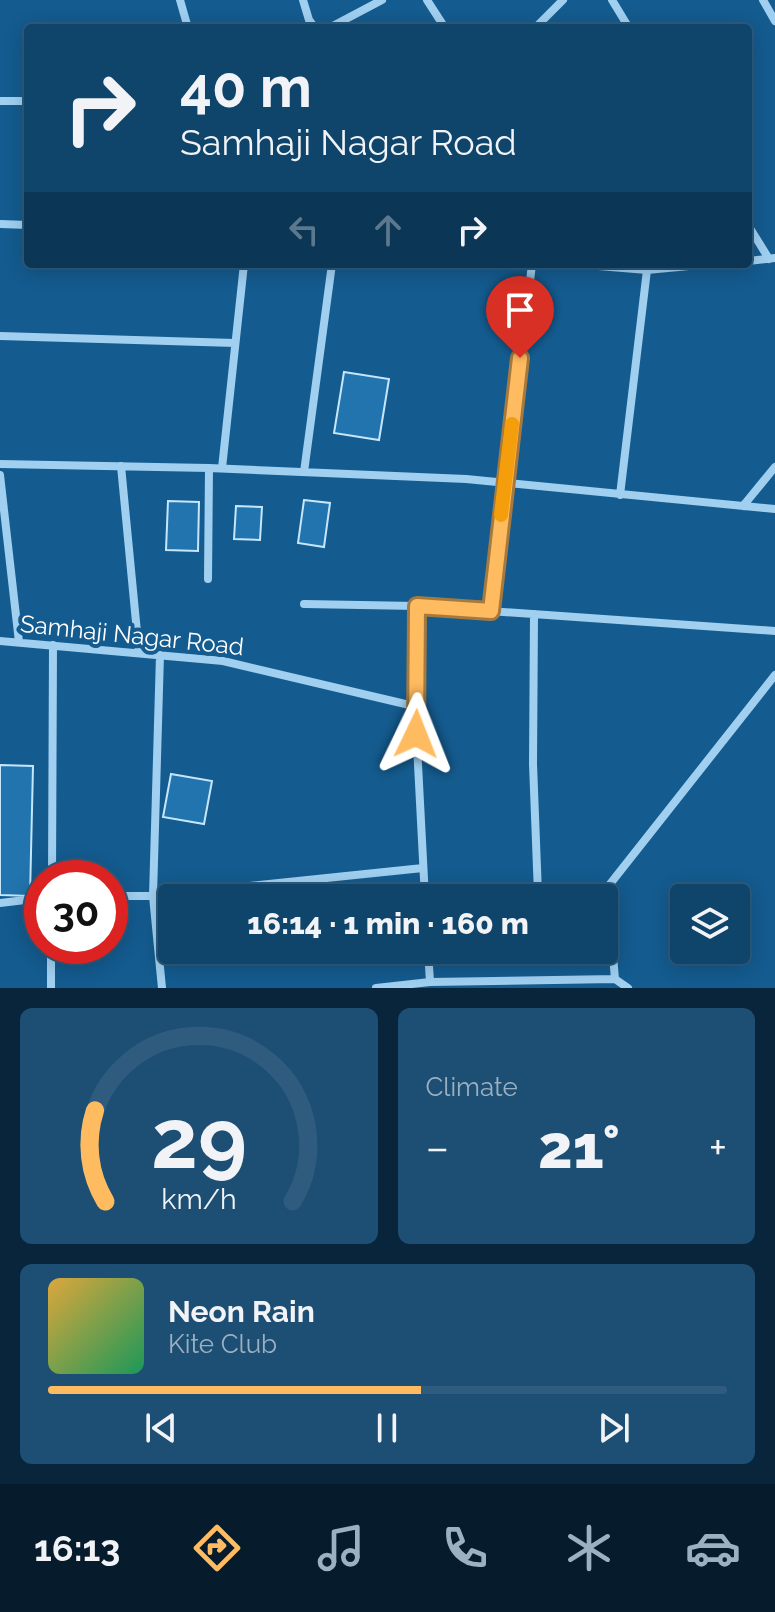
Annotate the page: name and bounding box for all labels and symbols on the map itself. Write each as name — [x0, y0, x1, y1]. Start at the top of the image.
pin — [486, 276, 554, 358]
street label: Samhaji Nagar Road — [19, 609, 245, 661]
position arrow — [374, 692, 458, 776]
speed limit sign: 30 — [24, 860, 128, 964]

